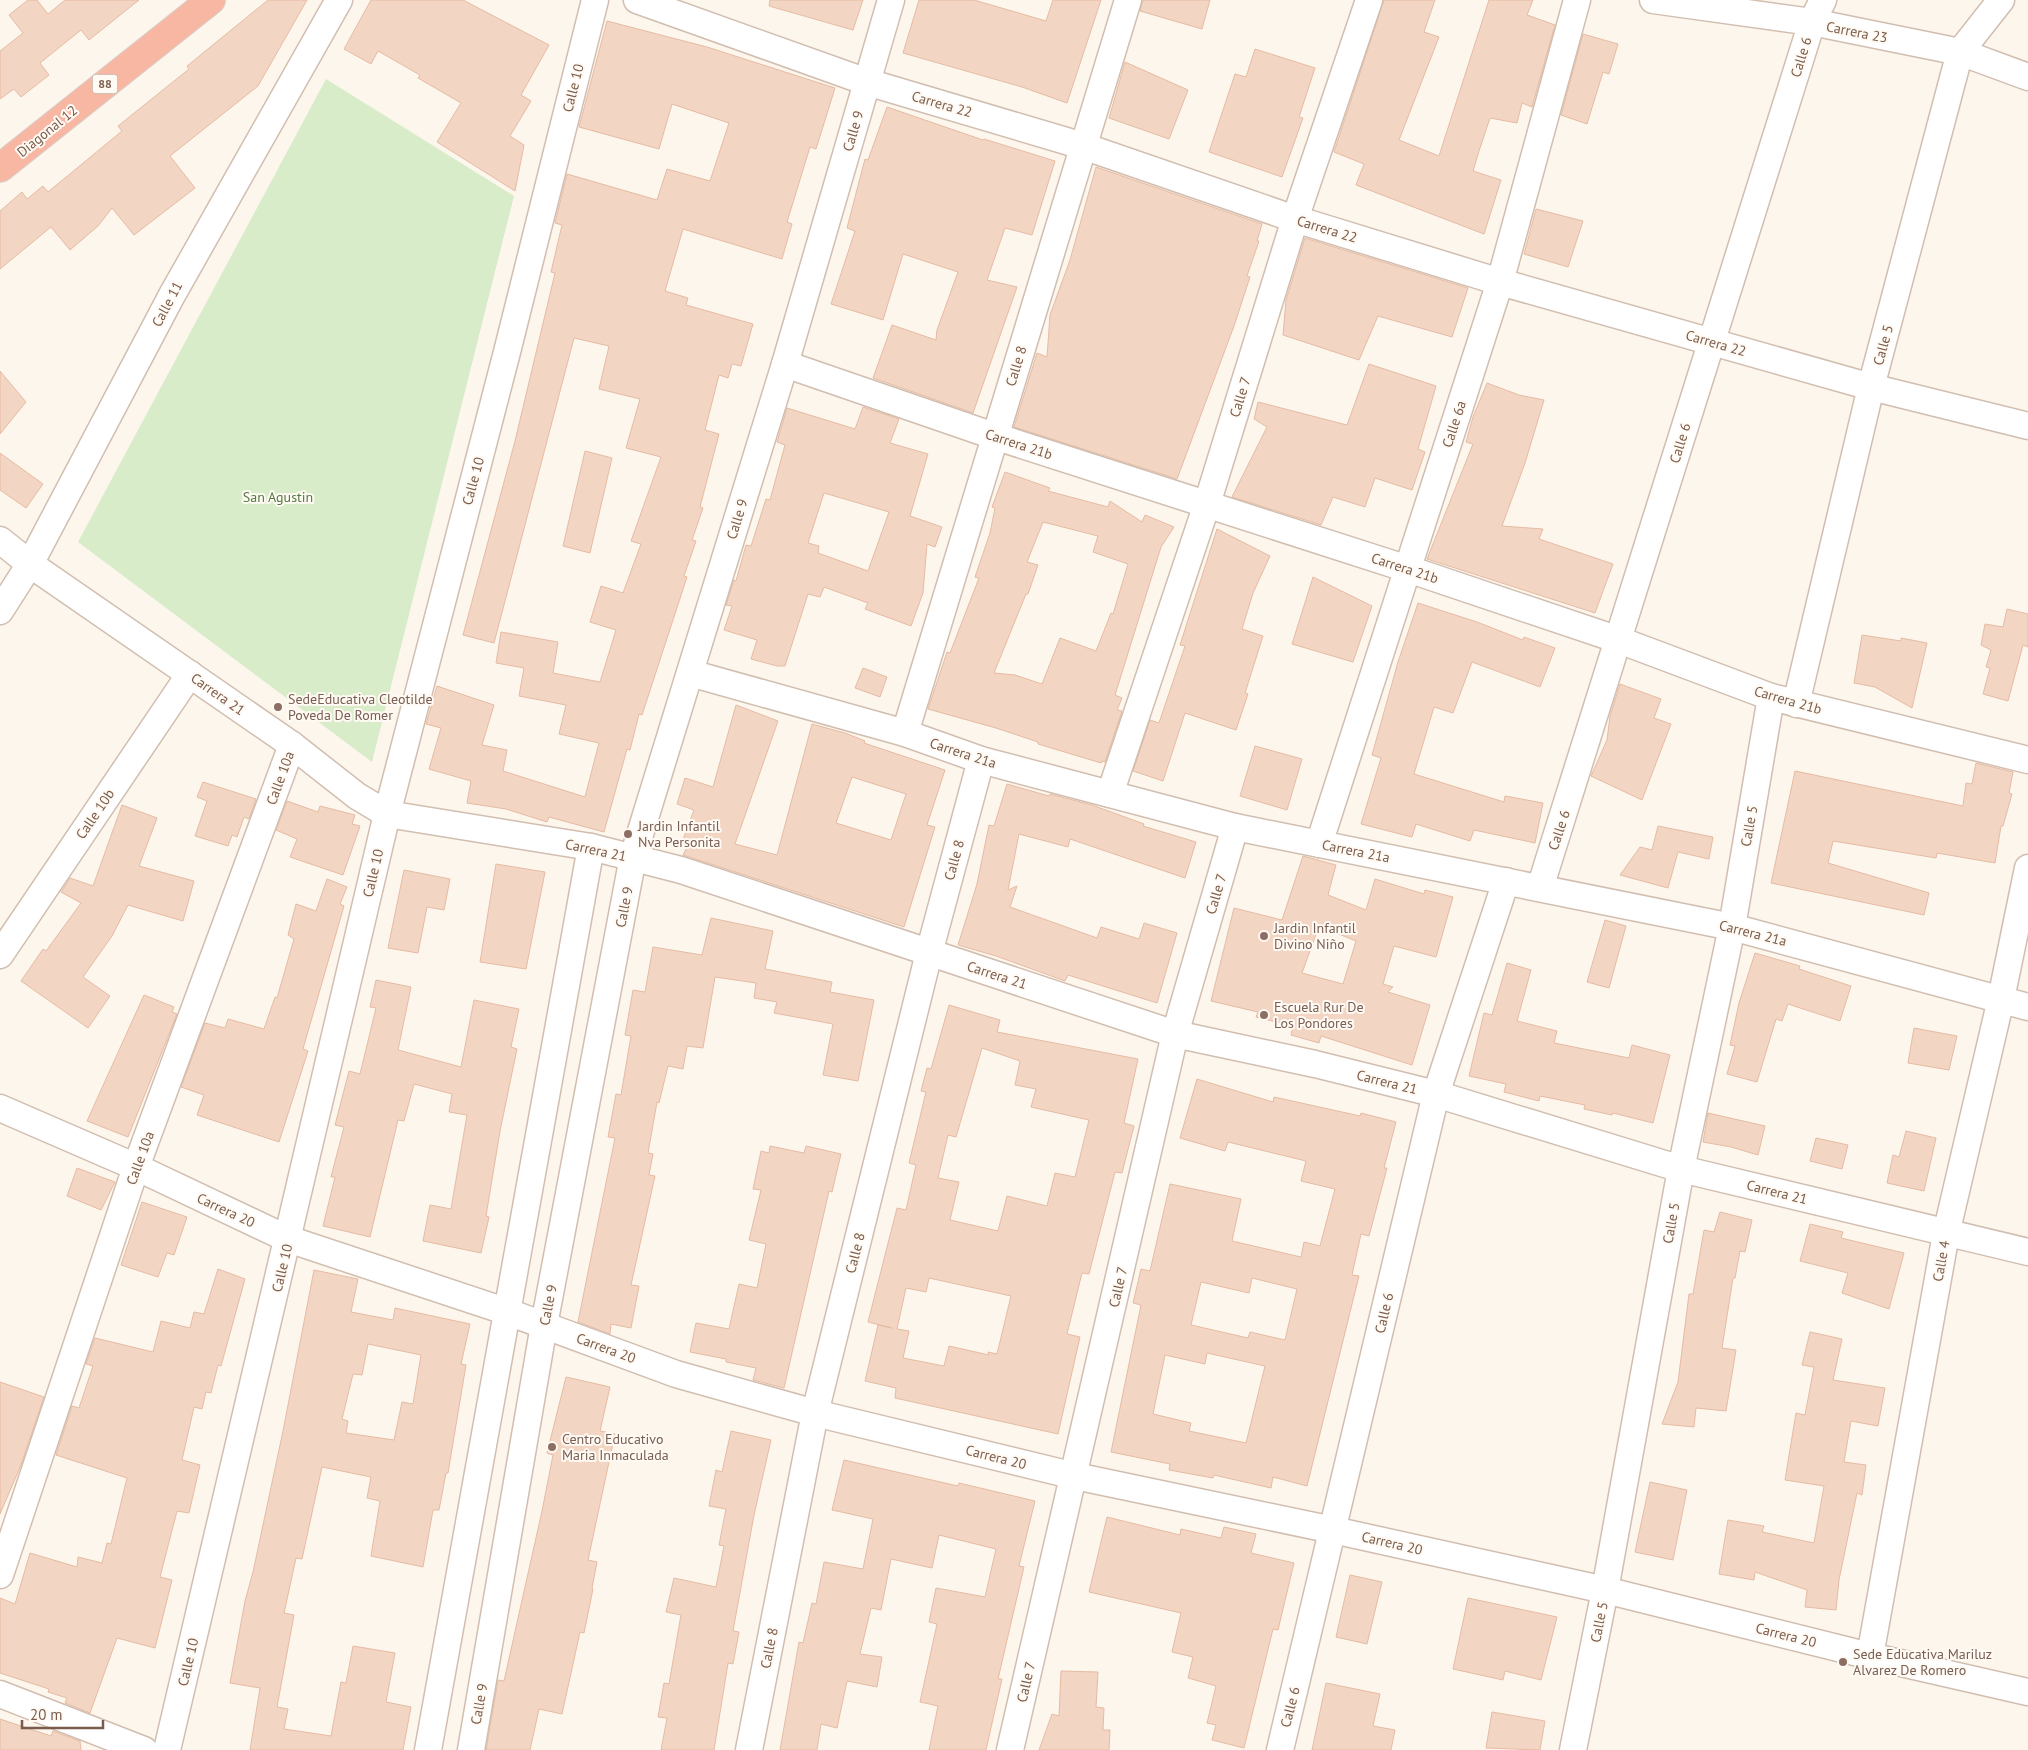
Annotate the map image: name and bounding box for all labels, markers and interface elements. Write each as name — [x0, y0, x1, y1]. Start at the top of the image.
street label: Carrera 23 — [1825, 17, 1889, 47]
street label: Calle 6 — [1786, 35, 1816, 79]
street label: Calle 10 — [558, 62, 588, 114]
road number: 88 — [92, 74, 118, 94]
street label: Carrera 22 — [910, 87, 974, 121]
street label: Diagonal 12 — [13, 101, 81, 161]
street label: Calle 9 — [839, 109, 867, 153]
street label: Carrera 22 — [1295, 211, 1359, 247]
street label: Calle 11 — [148, 278, 186, 330]
street label: Calle 5 — [1869, 323, 1897, 367]
street label: Carrera 22 — [1684, 326, 1748, 360]
street label: Calle 8 — [1001, 344, 1031, 388]
street label: Calle 7 — [1225, 375, 1255, 419]
street label: Calle 6a — [1438, 398, 1470, 450]
street label: Calle 6 — [1665, 421, 1695, 465]
street label: Carrera 21b — [983, 425, 1055, 463]
street label: Calle 10 — [458, 455, 488, 507]
park label: San Agustin — [243, 488, 313, 506]
street label: Calle 9 — [722, 497, 752, 541]
street label: Carrera 21b — [1369, 549, 1441, 587]
street label: Carrera 21 — [187, 669, 249, 719]
street label: Carrera 21b — [1752, 682, 1824, 718]
place label: SedeEducativa Cleotilde Poveda De Romer — [288, 690, 433, 724]
marker: SedeEducativa Cleotilde Poveda De Romer — [272, 701, 284, 713]
street label: Carrera 21a — [927, 734, 999, 772]
street label: Calle 10a — [262, 749, 298, 807]
street label: Calle 10b — [72, 786, 118, 842]
street label: Calle 5 — [1737, 804, 1761, 848]
street label: Calle 6 — [1544, 808, 1574, 852]
place label: Jardin Infantil Nva Personita — [637, 817, 721, 851]
marker: Jardin Infantil Nva Personita — [622, 828, 634, 840]
street label: Carrera 21 — [564, 835, 628, 865]
street label: Carrera 21a — [1320, 836, 1392, 866]
street label: Calle 8 — [940, 838, 968, 882]
street label: Calle 10 — [359, 847, 387, 899]
street label: Calle 7 — [1202, 872, 1230, 916]
street label: Calle 9 — [611, 885, 637, 929]
street label: Carrera 21a — [1717, 916, 1789, 950]
place label: Jardin Infantil Divino Niño — [1273, 919, 1356, 953]
marker: Jardin Infantil Divino Niño — [1258, 930, 1270, 942]
street label: Carrera 21 — [965, 957, 1029, 993]
place label: Escuela Rur De Los Pondores — [1274, 998, 1364, 1032]
marker: Escuela Rur De Los Pondores — [1258, 1009, 1270, 1021]
street label: Carrera 21 — [1355, 1066, 1419, 1098]
street label: Calle 10a — [122, 1129, 158, 1187]
street label: Carrera 21 — [1745, 1176, 1809, 1208]
street label: Carrera 20 — [194, 1189, 258, 1231]
street label: Calle 5 — [1659, 1201, 1683, 1245]
street label: Calle 8 — [841, 1231, 869, 1275]
street label: Calle 4 — [1929, 1239, 1954, 1283]
street label: Calle 10 — [268, 1242, 296, 1294]
street label: Calle 7 — [1105, 1265, 1131, 1309]
street label: Calle 9 — [535, 1283, 561, 1327]
street label: Calle 6 — [1371, 1291, 1397, 1335]
street label: Carrera 20 — [574, 1329, 639, 1367]
place label: Centro Educativo Maria Inmaculada — [562, 1430, 669, 1464]
marker: Centro Educativo Maria Inmaculada — [546, 1441, 558, 1453]
street label: Carrera 20 — [964, 1441, 1029, 1473]
street label: Carrera 20 — [1360, 1527, 1425, 1559]
street label: Calle 5 — [1586, 1600, 1612, 1644]
street label: Carrera 20 — [1754, 1619, 1819, 1651]
street label: Calle 8 — [756, 1626, 782, 1670]
street label: Calle 10 — [174, 1636, 202, 1688]
place label: Sede Educativa Mariluz Alvarez De Romero — [1853, 1645, 1992, 1679]
marker: Sede Educativa Mariluz Alvarez De Romero — [1837, 1656, 1849, 1668]
street label: Calle 7 — [1013, 1660, 1039, 1704]
street label: Calle 9 — [467, 1682, 491, 1726]
street label: Calle 6 — [1276, 1685, 1304, 1729]
scale bar — [22, 1698, 104, 1730]
text: 20 m — [30, 1705, 63, 1724]

